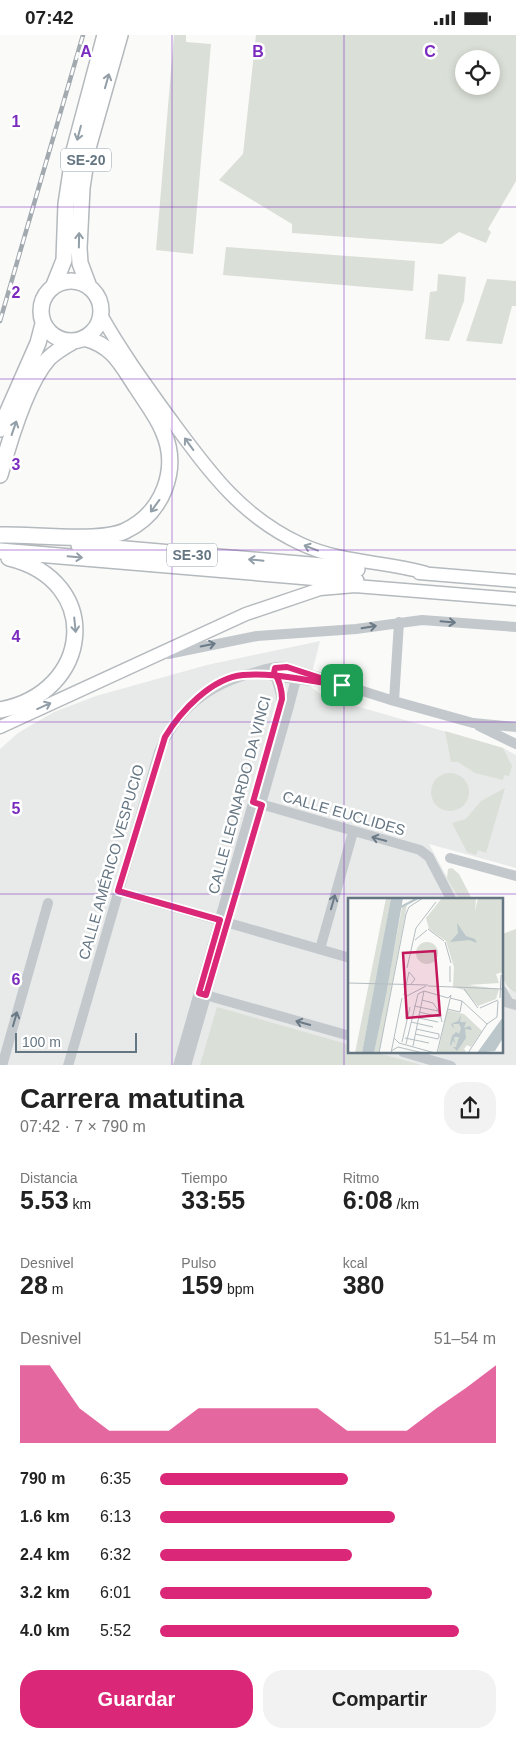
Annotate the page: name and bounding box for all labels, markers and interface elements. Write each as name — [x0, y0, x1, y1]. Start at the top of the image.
text: 07:42 — [25, 7, 74, 28]
text: A — [80, 43, 92, 60]
text: B — [252, 43, 264, 60]
text: C — [424, 43, 436, 60]
map controls — [455, 50, 500, 95]
button: locate — [455, 50, 500, 95]
one-way arrow — [103, 73, 113, 89]
text: 1 — [12, 113, 21, 130]
one-way arrow — [74, 124, 83, 140]
road number: SE-20 — [61, 149, 111, 171]
one-way arrow — [74, 232, 84, 248]
text: 2 — [12, 284, 21, 301]
one-way arrow — [10, 420, 20, 436]
one-way arrow — [184, 437, 194, 451]
text: 3 — [12, 456, 21, 473]
one-way arrow — [149, 499, 160, 512]
road number: SE-30 — [167, 543, 217, 567]
one-way arrow — [304, 543, 319, 552]
one-way arrow — [67, 552, 83, 562]
one-way arrow — [248, 556, 264, 565]
one-way arrow — [70, 617, 79, 633]
one-way arrow — [440, 617, 456, 627]
one-way arrow — [361, 621, 377, 631]
text: 4 — [12, 628, 21, 645]
one-way arrow — [200, 640, 216, 649]
pin — [321, 664, 363, 706]
icon: arrive — [328, 671, 356, 699]
street label: CALLE LEONARDO DA VINCI — [204, 694, 274, 896]
one-way arrow — [36, 700, 51, 710]
street label: CALLE AMÉRICO VESPUCIO — [75, 762, 147, 962]
street label: CALLE EUCLIDES — [281, 787, 407, 839]
text: 5 — [12, 800, 21, 817]
one-way arrow — [371, 834, 387, 843]
one-way arrow — [329, 895, 339, 911]
inset map — [348, 898, 504, 1053]
text: 6 — [12, 971, 21, 988]
one-way arrow — [11, 1011, 20, 1027]
one-way arrow — [295, 1017, 311, 1027]
scale bar — [15, 1031, 138, 1054]
text: 100 m — [22, 1034, 61, 1050]
button: share — [444, 1082, 496, 1134]
text: Carrera matutina — [20, 1083, 244, 1114]
text: 07:42 · 7 × 790 m — [20, 1118, 146, 1135]
text: Distancia — [20, 1170, 78, 1186]
text: Tiempo — [181, 1170, 228, 1186]
text: Ritmo — [343, 1170, 379, 1186]
text: 5.53 — [20, 1186, 69, 1214]
text: 33:55 — [181, 1186, 245, 1214]
text: 6:08 — [343, 1186, 393, 1214]
text: km — [69, 1196, 91, 1212]
text: /km — [393, 1196, 419, 1212]
text: Desnivel — [20, 1255, 74, 1271]
text: Pulso — [181, 1255, 216, 1271]
text: kcal — [343, 1255, 368, 1271]
text: 28 — [20, 1271, 48, 1299]
text: 159 — [181, 1271, 223, 1299]
text: 380 — [343, 1271, 384, 1299]
text: m — [48, 1281, 63, 1297]
text: bpm — [223, 1281, 254, 1297]
text: Desnivel — [20, 1330, 81, 1347]
text: 51–54 m — [434, 1330, 496, 1347]
text: 790 m — [20, 1470, 65, 1487]
text: 6:35 — [100, 1470, 131, 1487]
text: 1.6 km — [20, 1508, 70, 1525]
text: 6:13 — [100, 1508, 131, 1525]
text: 2.4 km — [20, 1546, 70, 1563]
text: 6:32 — [100, 1546, 131, 1563]
text: 3.2 km — [20, 1584, 70, 1601]
text: 6:01 — [100, 1584, 131, 1601]
text: 4.0 km — [20, 1622, 70, 1639]
text: 5:52 — [100, 1622, 131, 1639]
button: Guardar — [20, 1670, 253, 1728]
button: Compartir — [263, 1670, 496, 1728]

